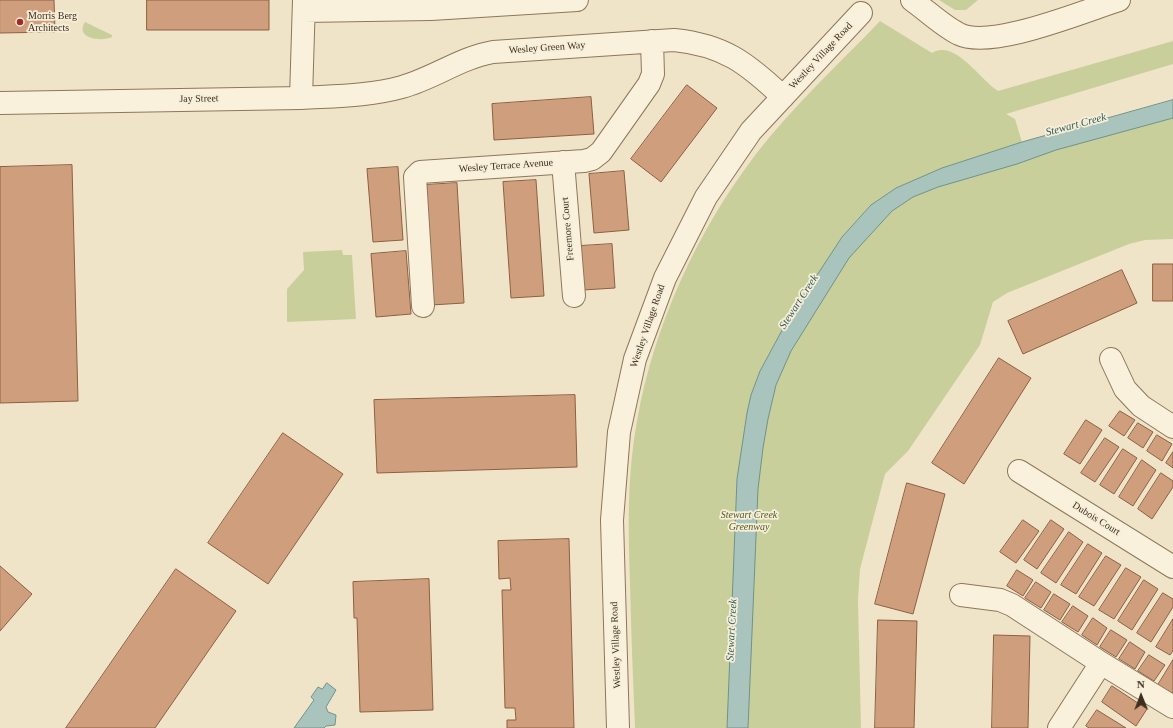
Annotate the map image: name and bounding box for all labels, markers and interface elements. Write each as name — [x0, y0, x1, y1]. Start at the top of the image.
place label: Morris Berg Architects — [28, 10, 77, 34]
marker: Morris Berg Architects — [15, 17, 25, 27]
street label: Westley Village Road — [787, 20, 855, 92]
street label: Wesley Green Way — [508, 39, 586, 57]
street label: Jay Street — [179, 93, 219, 105]
water label: Stewart Creek — [1044, 111, 1108, 139]
street label: Wesley Terrace Avenue — [459, 157, 553, 175]
street label: Freemore Court — [559, 197, 577, 261]
water label: Stewart Creek — [777, 272, 821, 332]
street label: Westley Village Road — [628, 283, 668, 369]
street label: Dubois Court — [1070, 500, 1122, 538]
park label: Stewart Creek Greenway — [721, 509, 777, 532]
water label: Stewart Creek — [724, 599, 740, 661]
street label: Westley Village Road — [608, 601, 624, 689]
north arrow — [1121, 676, 1161, 716]
text: N — [1137, 678, 1145, 690]

